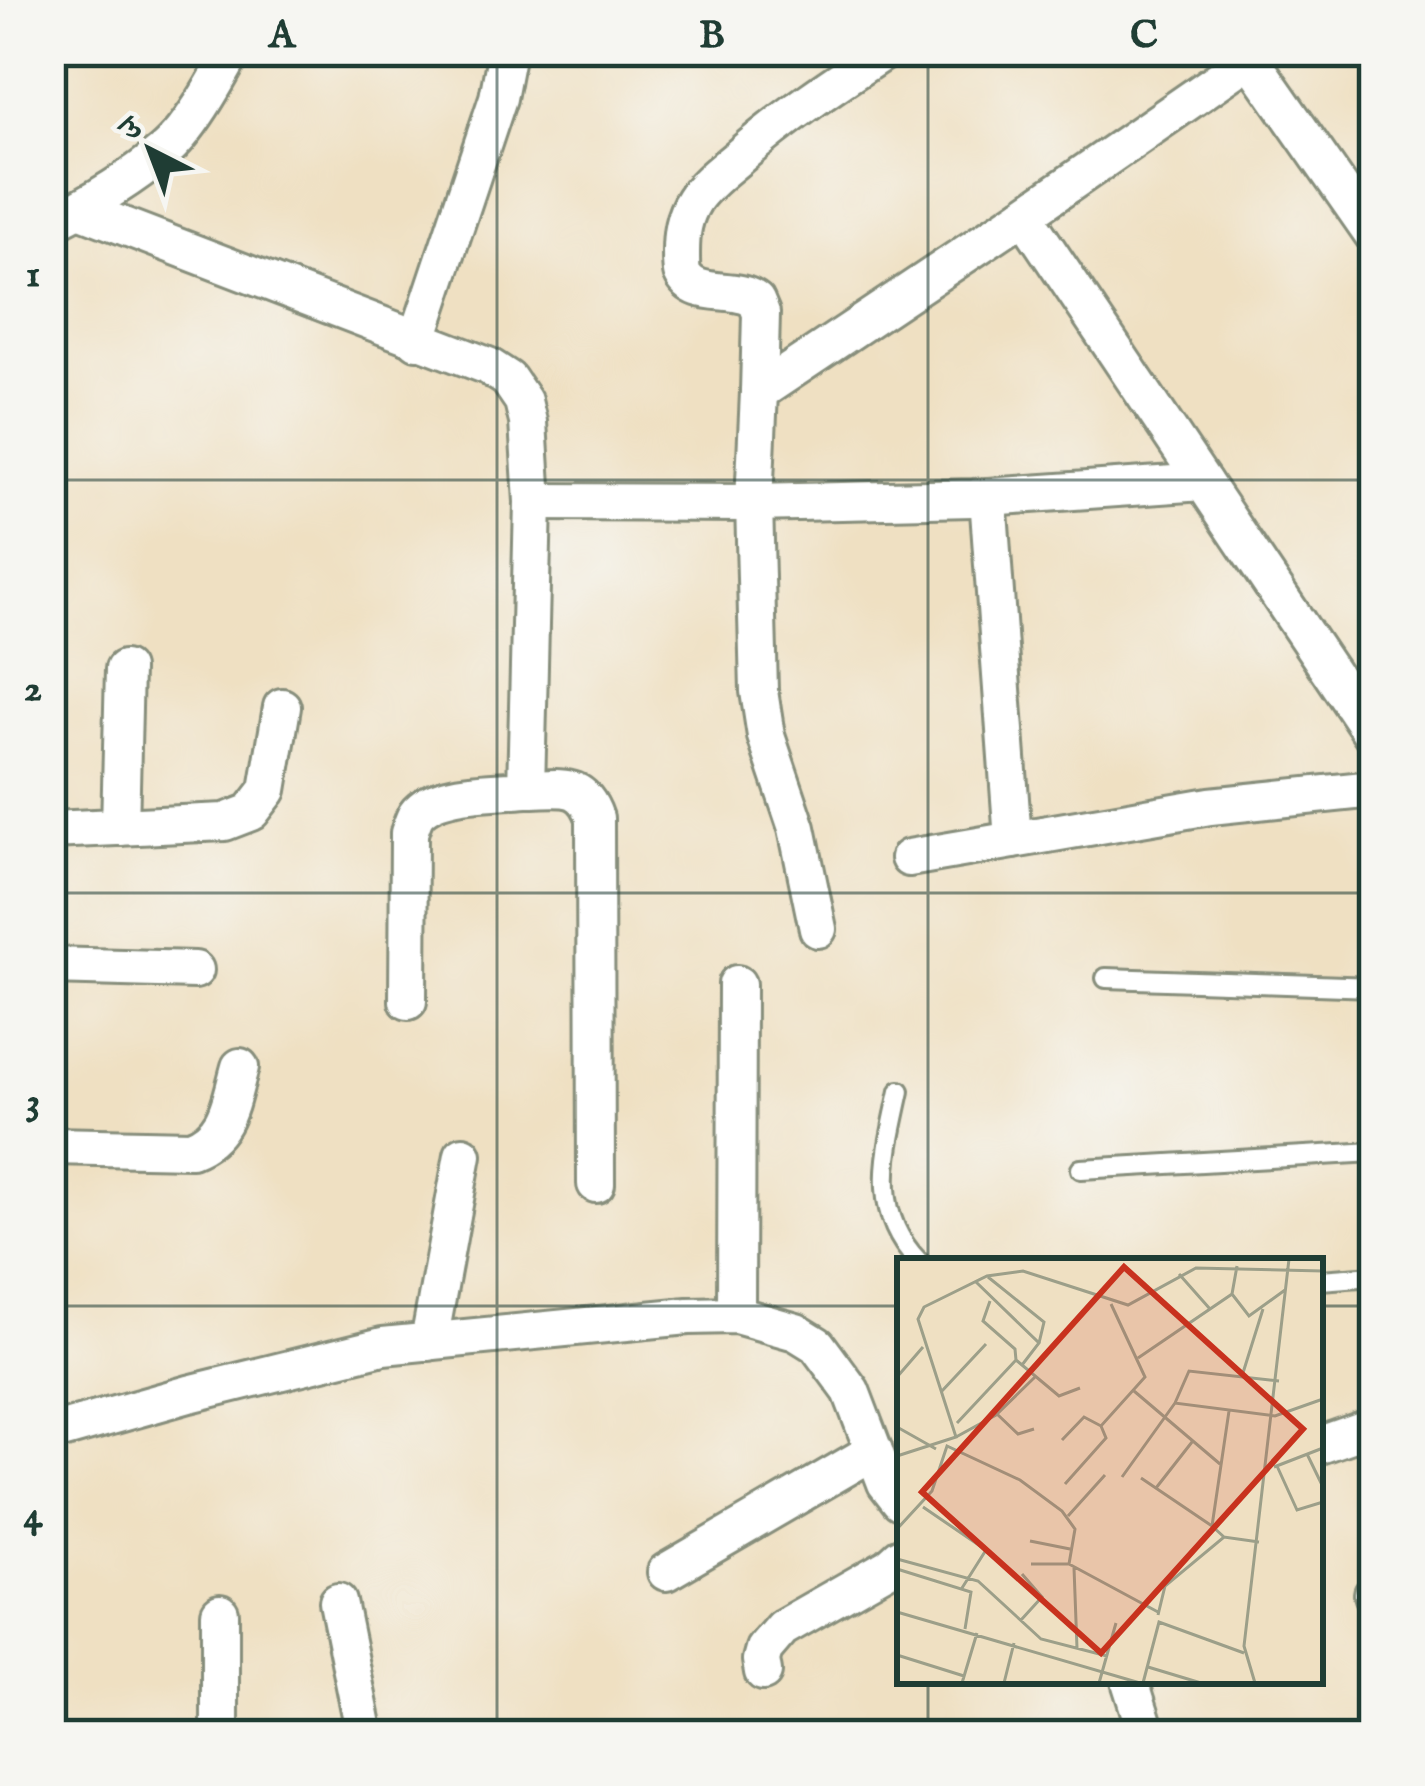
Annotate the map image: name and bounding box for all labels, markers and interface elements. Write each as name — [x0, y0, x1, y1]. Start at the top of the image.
text: A — [267, 12, 297, 61]
text: B — [699, 12, 725, 61]
text: C — [1130, 12, 1158, 61]
north arrow — [90, 90, 210, 210]
text: उ — [110, 107, 154, 153]
text: 1 — [26, 251, 40, 300]
text: 2 — [24, 665, 42, 714]
text: 3 — [26, 1078, 40, 1127]
inset map — [897, 1258, 1323, 1684]
text: 4 — [23, 1492, 43, 1541]

